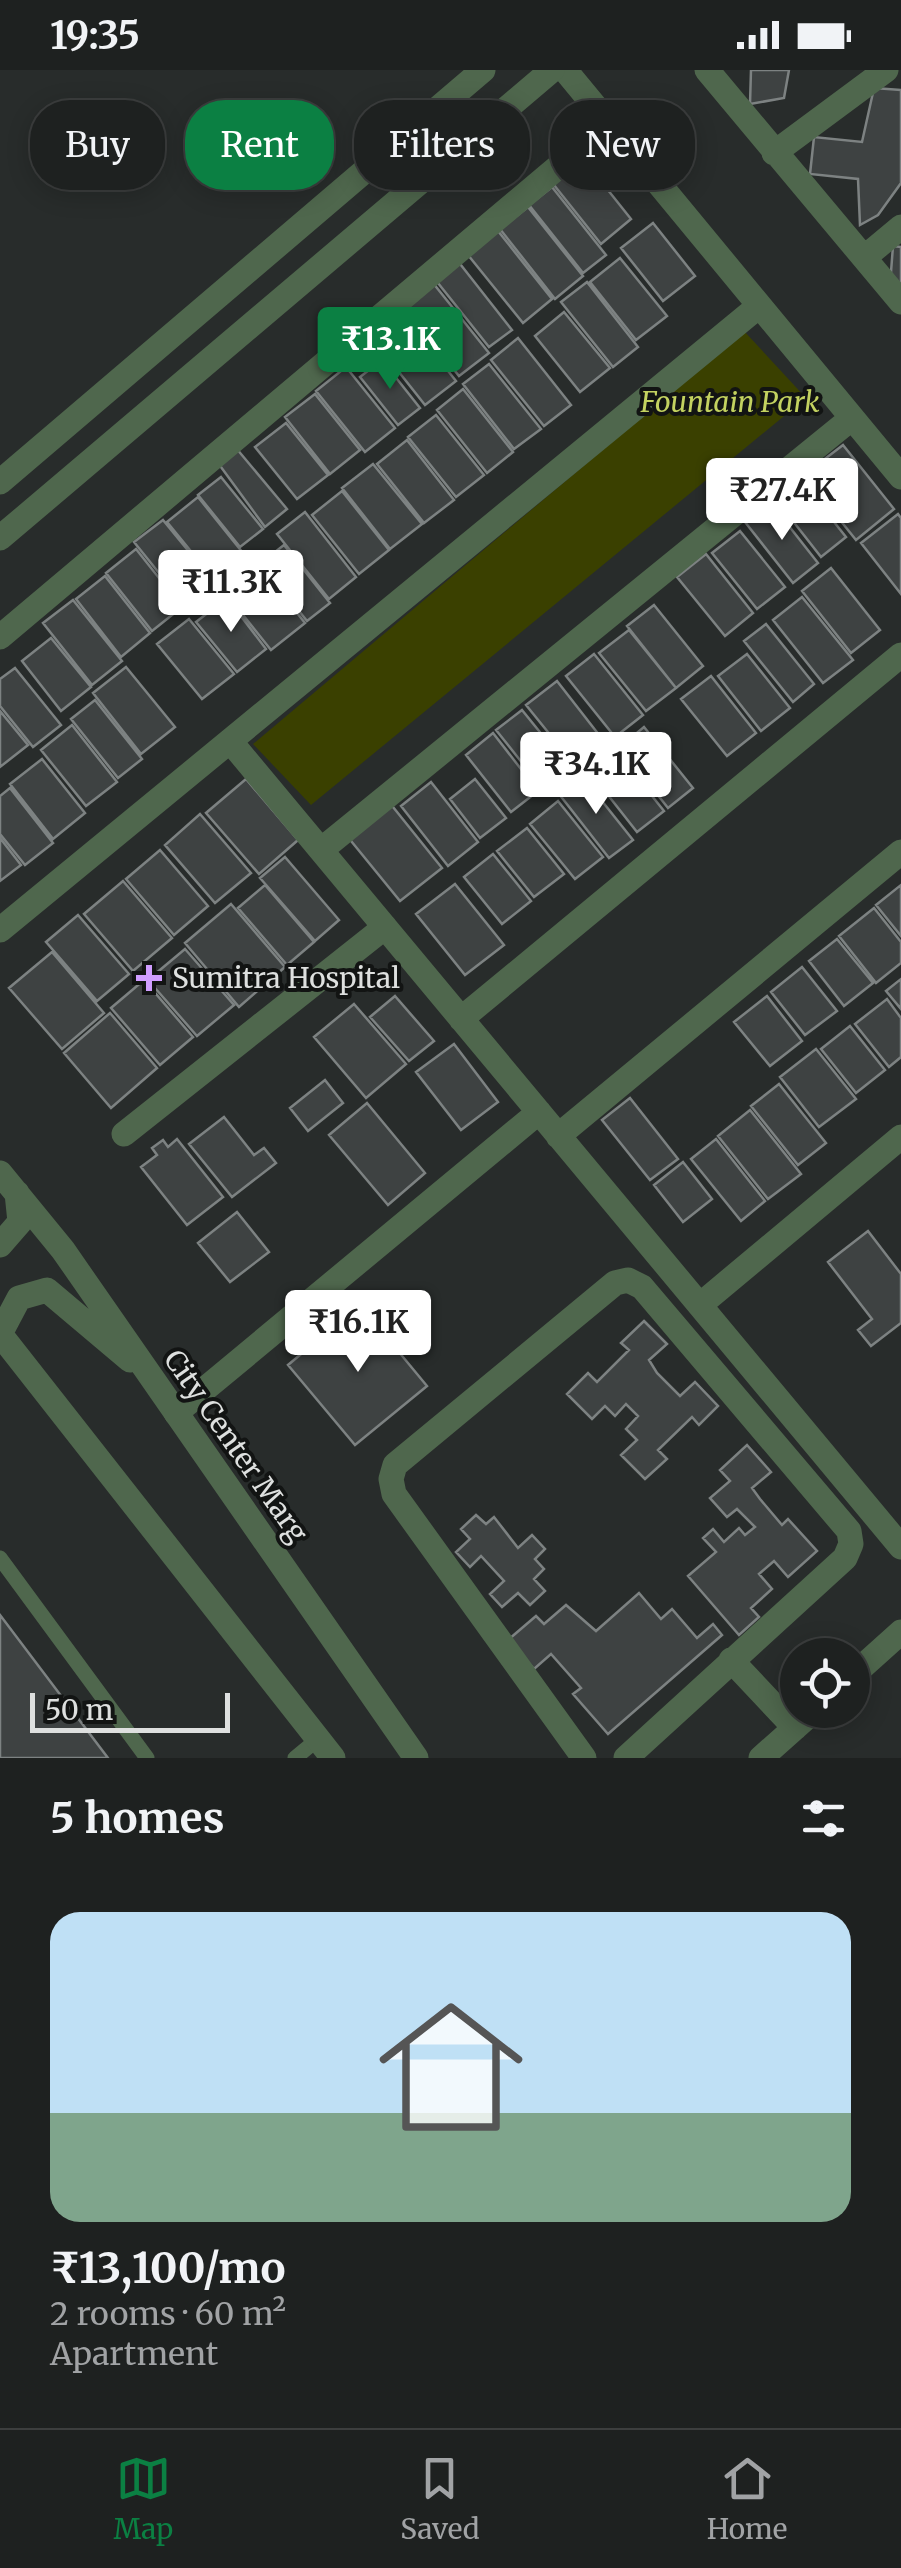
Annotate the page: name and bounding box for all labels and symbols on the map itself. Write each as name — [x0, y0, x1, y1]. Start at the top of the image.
pin: ₹13.1K — [309, 307, 471, 392]
park label: Fountain Park — [640, 384, 819, 420]
pin: ₹27.4K — [701, 458, 863, 543]
pin: ₹11.3K — [150, 550, 312, 635]
pin: ₹34.1K — [515, 732, 677, 817]
place label: Sumitra Hospital — [172, 960, 400, 996]
marker: Sumitra Hospital — [136, 965, 162, 991]
pin: ₹16.1K — [277, 1290, 439, 1375]
street label: City Center Marg — [156, 1343, 316, 1549]
scale bar — [30, 1688, 230, 1732]

